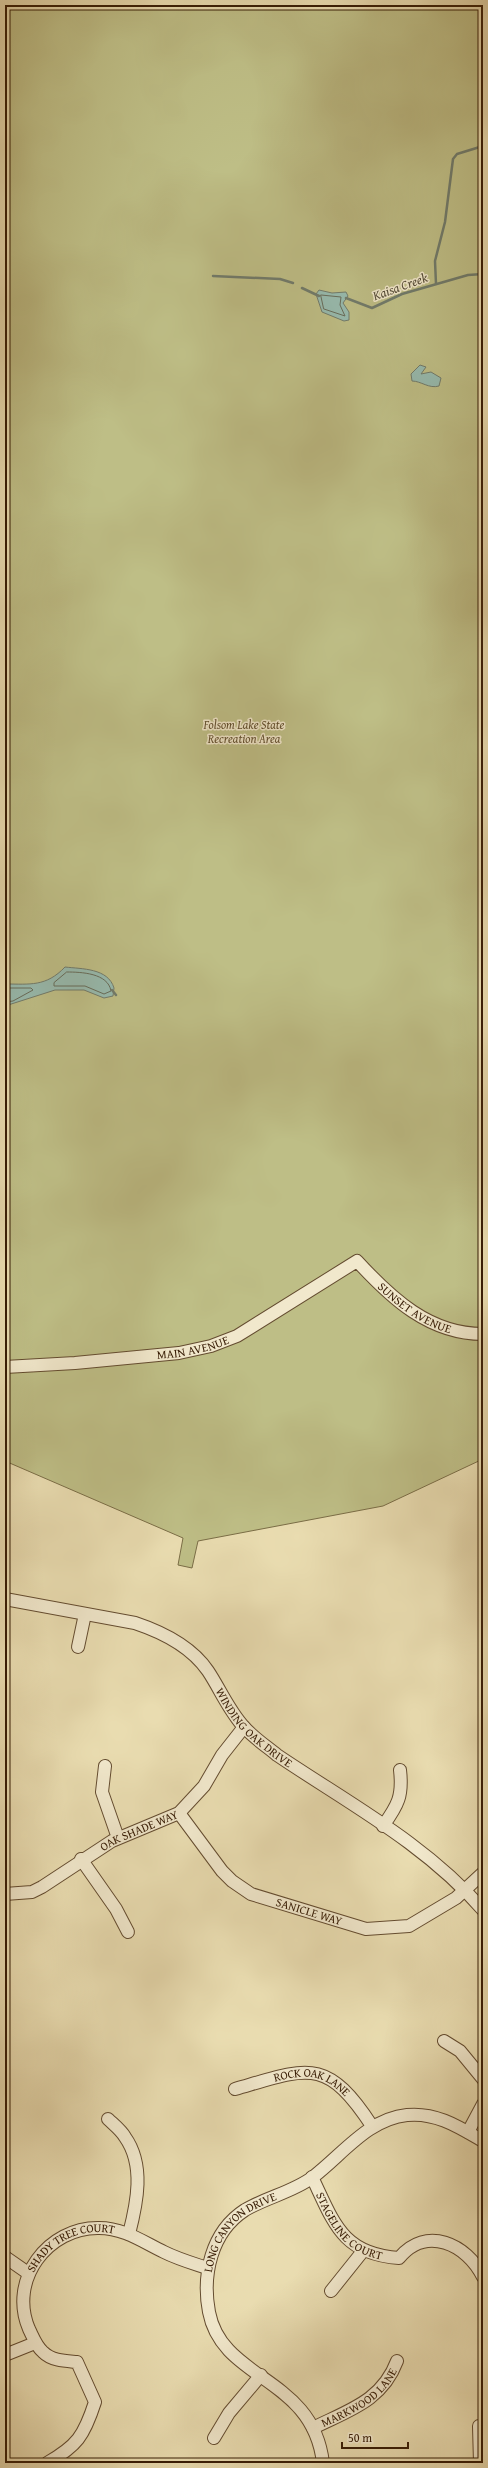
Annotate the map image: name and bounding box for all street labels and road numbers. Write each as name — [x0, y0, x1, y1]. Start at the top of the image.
street label: SUNSET AVENUE — [374, 1278, 454, 1337]
street label: MAIN AVENUE — [156, 1331, 231, 1363]
street label: WINDING OAK DRIVE — [212, 1684, 296, 1771]
street label: OAK SHADE WAY — [96, 1805, 181, 1855]
street label: SANICLE WAY — [274, 1893, 344, 1929]
street label: ROCK OAK LANE — [272, 2064, 354, 2100]
street label: LONG CANYON DRIVE — [199, 2187, 279, 2273]
street label: STAGELINE COURT — [312, 2189, 385, 2264]
street label: SHADY TREE COURT — [22, 2219, 117, 2275]
street label: MARKWOOD LANE — [318, 2365, 401, 2431]

